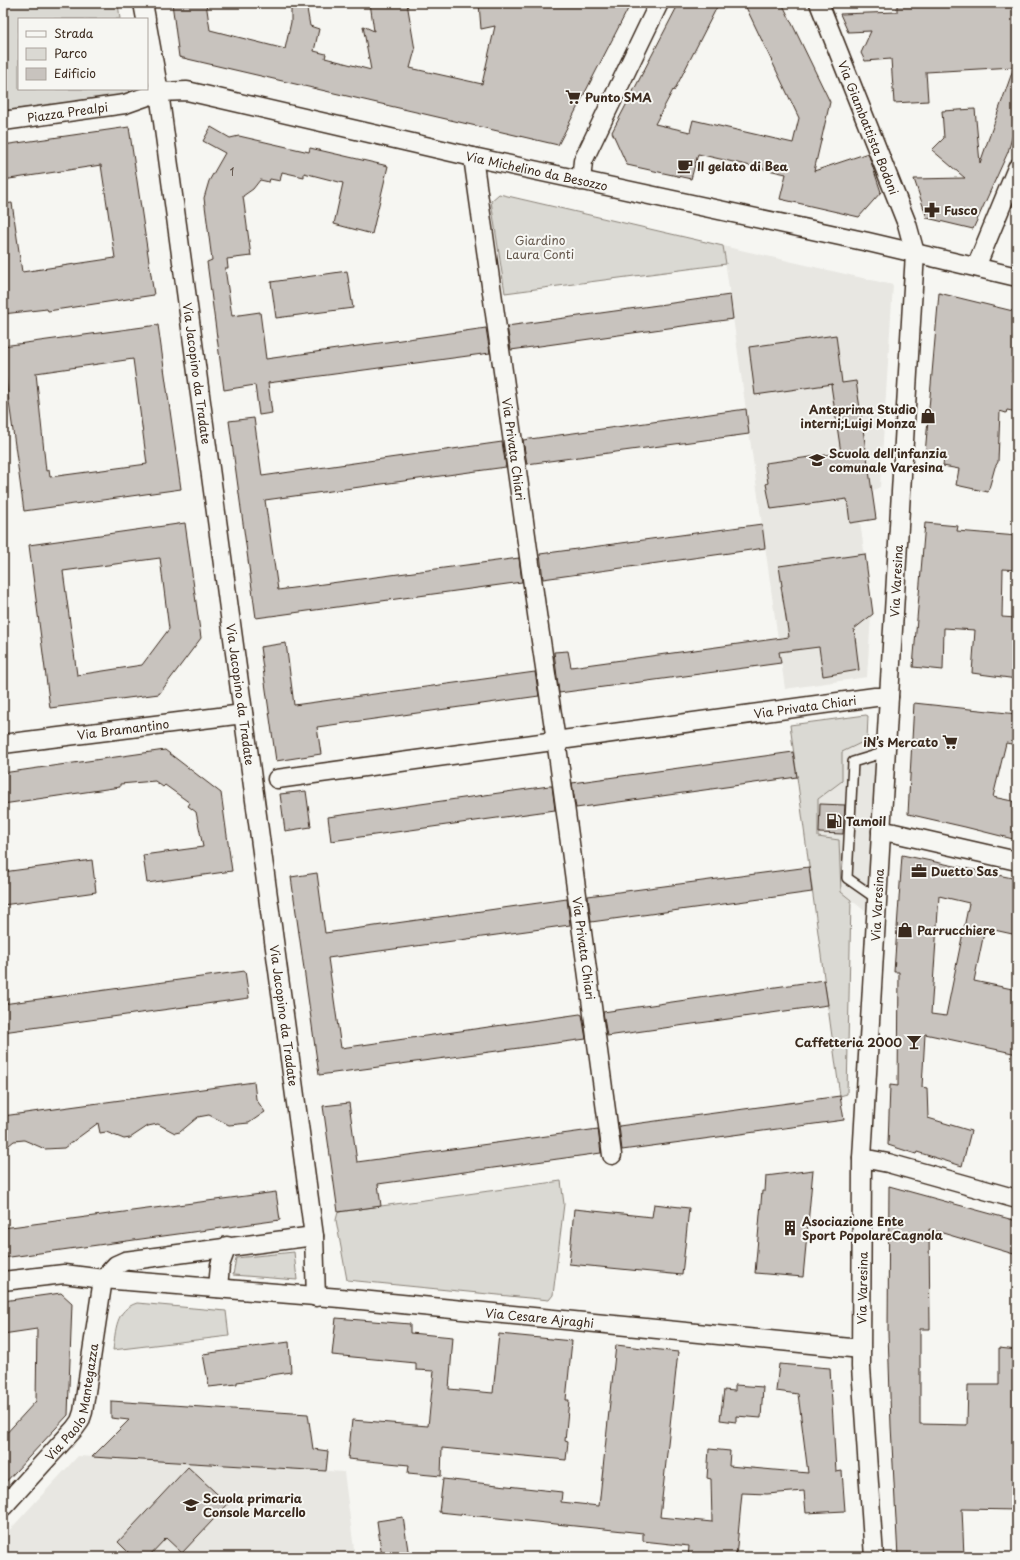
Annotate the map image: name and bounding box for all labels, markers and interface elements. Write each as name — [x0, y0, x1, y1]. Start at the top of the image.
legend — [18, 18, 148, 90]
text: Strada — [54, 24, 94, 42]
text: Parco — [54, 44, 88, 62]
street label: Via Giambattista Bodoni — [834, 58, 903, 197]
text: Edificio — [54, 64, 96, 82]
supermarket icon: Punto SMA — [564, 88, 582, 106]
place label: Punto SMA — [585, 88, 652, 106]
street label: Piazza Prealpi — [26, 97, 109, 127]
street label: Via Michelino da Besozzo — [464, 147, 610, 195]
cafe icon: Il gelato di Bea — [676, 157, 694, 175]
place label: Il gelato di Bea — [697, 157, 789, 175]
house number: 1 — [230, 164, 234, 179]
pharmacy icon: Fusco — [923, 201, 941, 219]
place label: Fusco — [944, 201, 978, 219]
park label: Giardino Laura Conti — [506, 231, 574, 263]
street label: Via Jacopino da Tradate — [179, 301, 216, 445]
street label: Via Privata Chiari — [498, 397, 530, 502]
place label: Anteprima Studio interni;Luigi Monza — [800, 400, 916, 432]
shop icon: Anteprima Studio interni;Luigi Monza — [919, 407, 937, 425]
place label: Scuola dell'infanzia comunale Varesina — [829, 444, 948, 476]
school or university icon: Scuola dell'infanzia comunale Varesina — [808, 451, 826, 469]
street label: Via Varesina — [885, 544, 907, 618]
street label: Via Jacopino da Tradate — [222, 622, 259, 766]
street label: Via Privata Chiari — [752, 691, 858, 723]
street label: Via Bramantino — [76, 714, 170, 744]
place label: iN’s Mercato — [863, 733, 938, 751]
supermarket icon: iN’s Mercato — [941, 733, 959, 751]
fuel station icon: Tamoil — [825, 812, 843, 830]
place label: Tamoil — [846, 812, 886, 830]
office icon: Duetto Sas — [910, 862, 928, 880]
place label: Duetto Sas — [931, 862, 998, 880]
street label: Via Varesina — [866, 868, 888, 942]
street label: Via Privata Chiari — [568, 896, 600, 1001]
shop icon: Parrucchiere — [896, 921, 914, 939]
place label: Parrucchiere — [917, 921, 996, 939]
street label: Via Jacopino da Tradate — [266, 944, 303, 1087]
place label: Caffetteria 2000 — [795, 1033, 902, 1051]
bar icon: Caffetteria 2000 — [905, 1033, 923, 1051]
place label: Asociazione Ente Sport PopolareCagnola — [802, 1212, 943, 1244]
building icon: Asociazione Ente Sport PopolareCagnola — [781, 1219, 799, 1237]
street label: Via Varesina — [852, 1251, 872, 1324]
street label: Via Cesare Ajraghi — [484, 1303, 595, 1332]
street label: Via Paolo Mantegazza — [41, 1342, 102, 1465]
place label: Scuola primaria Console Marcello — [203, 1489, 306, 1521]
school or university icon: Scuola primaria Console Marcello — [182, 1496, 200, 1514]

